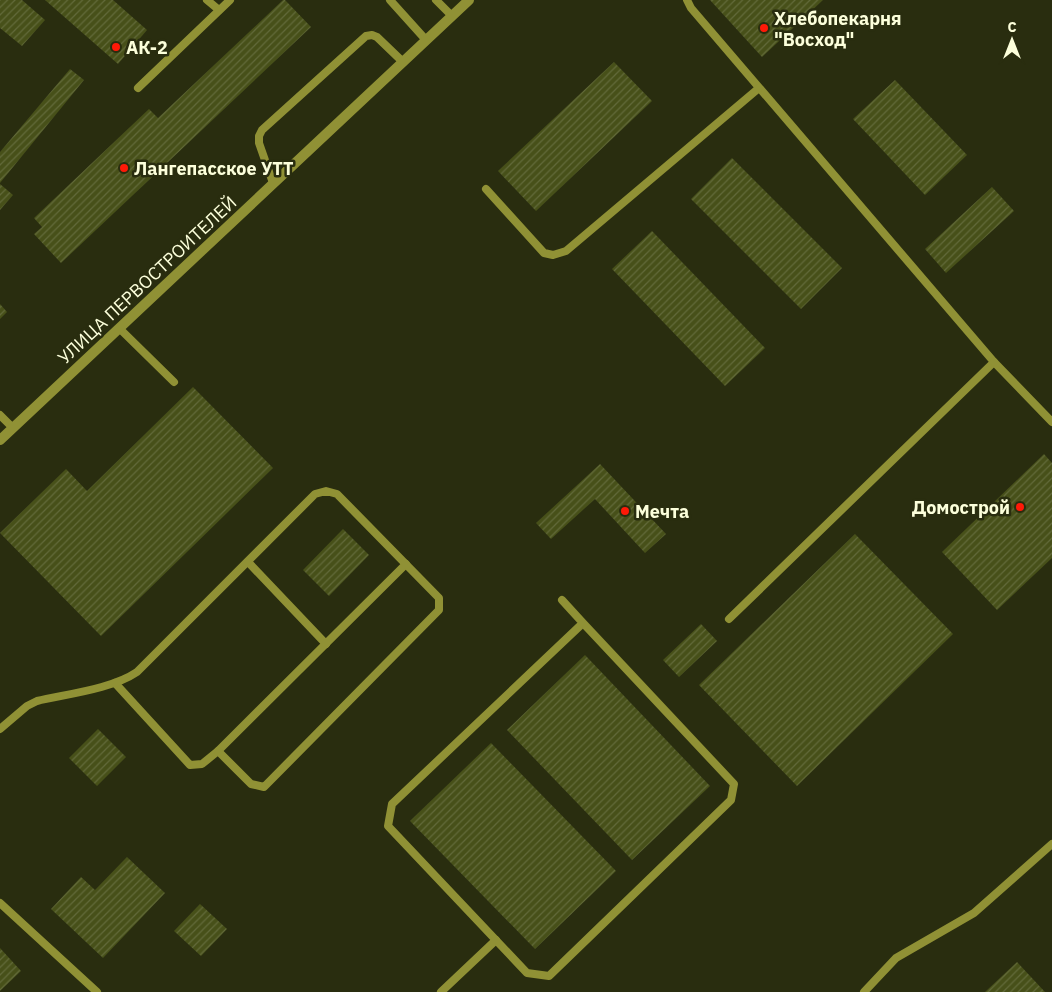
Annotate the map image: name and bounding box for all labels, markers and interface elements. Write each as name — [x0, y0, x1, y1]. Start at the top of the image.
place label: Хлебопекарня "Восход" — [774, 7, 902, 51]
north arrow — [987, 15, 1037, 65]
text: С — [1007, 18, 1017, 36]
marker: Хлебопекарня "Восход" — [758, 22, 770, 34]
place label: АК-2 — [126, 36, 168, 59]
marker: АК-2 — [110, 41, 122, 53]
place label: Лангепасское УТТ — [134, 157, 294, 180]
marker: Лангепасское УТТ — [118, 162, 130, 174]
street label: УЛИЦА ПЕРВОСТРОИТЕЛЕЙ — [53, 191, 241, 369]
place label: Домострой — [912, 496, 1010, 519]
place label: Мечта — [635, 500, 689, 523]
marker: Домострой — [1014, 501, 1026, 513]
marker: Мечта — [619, 505, 631, 517]

